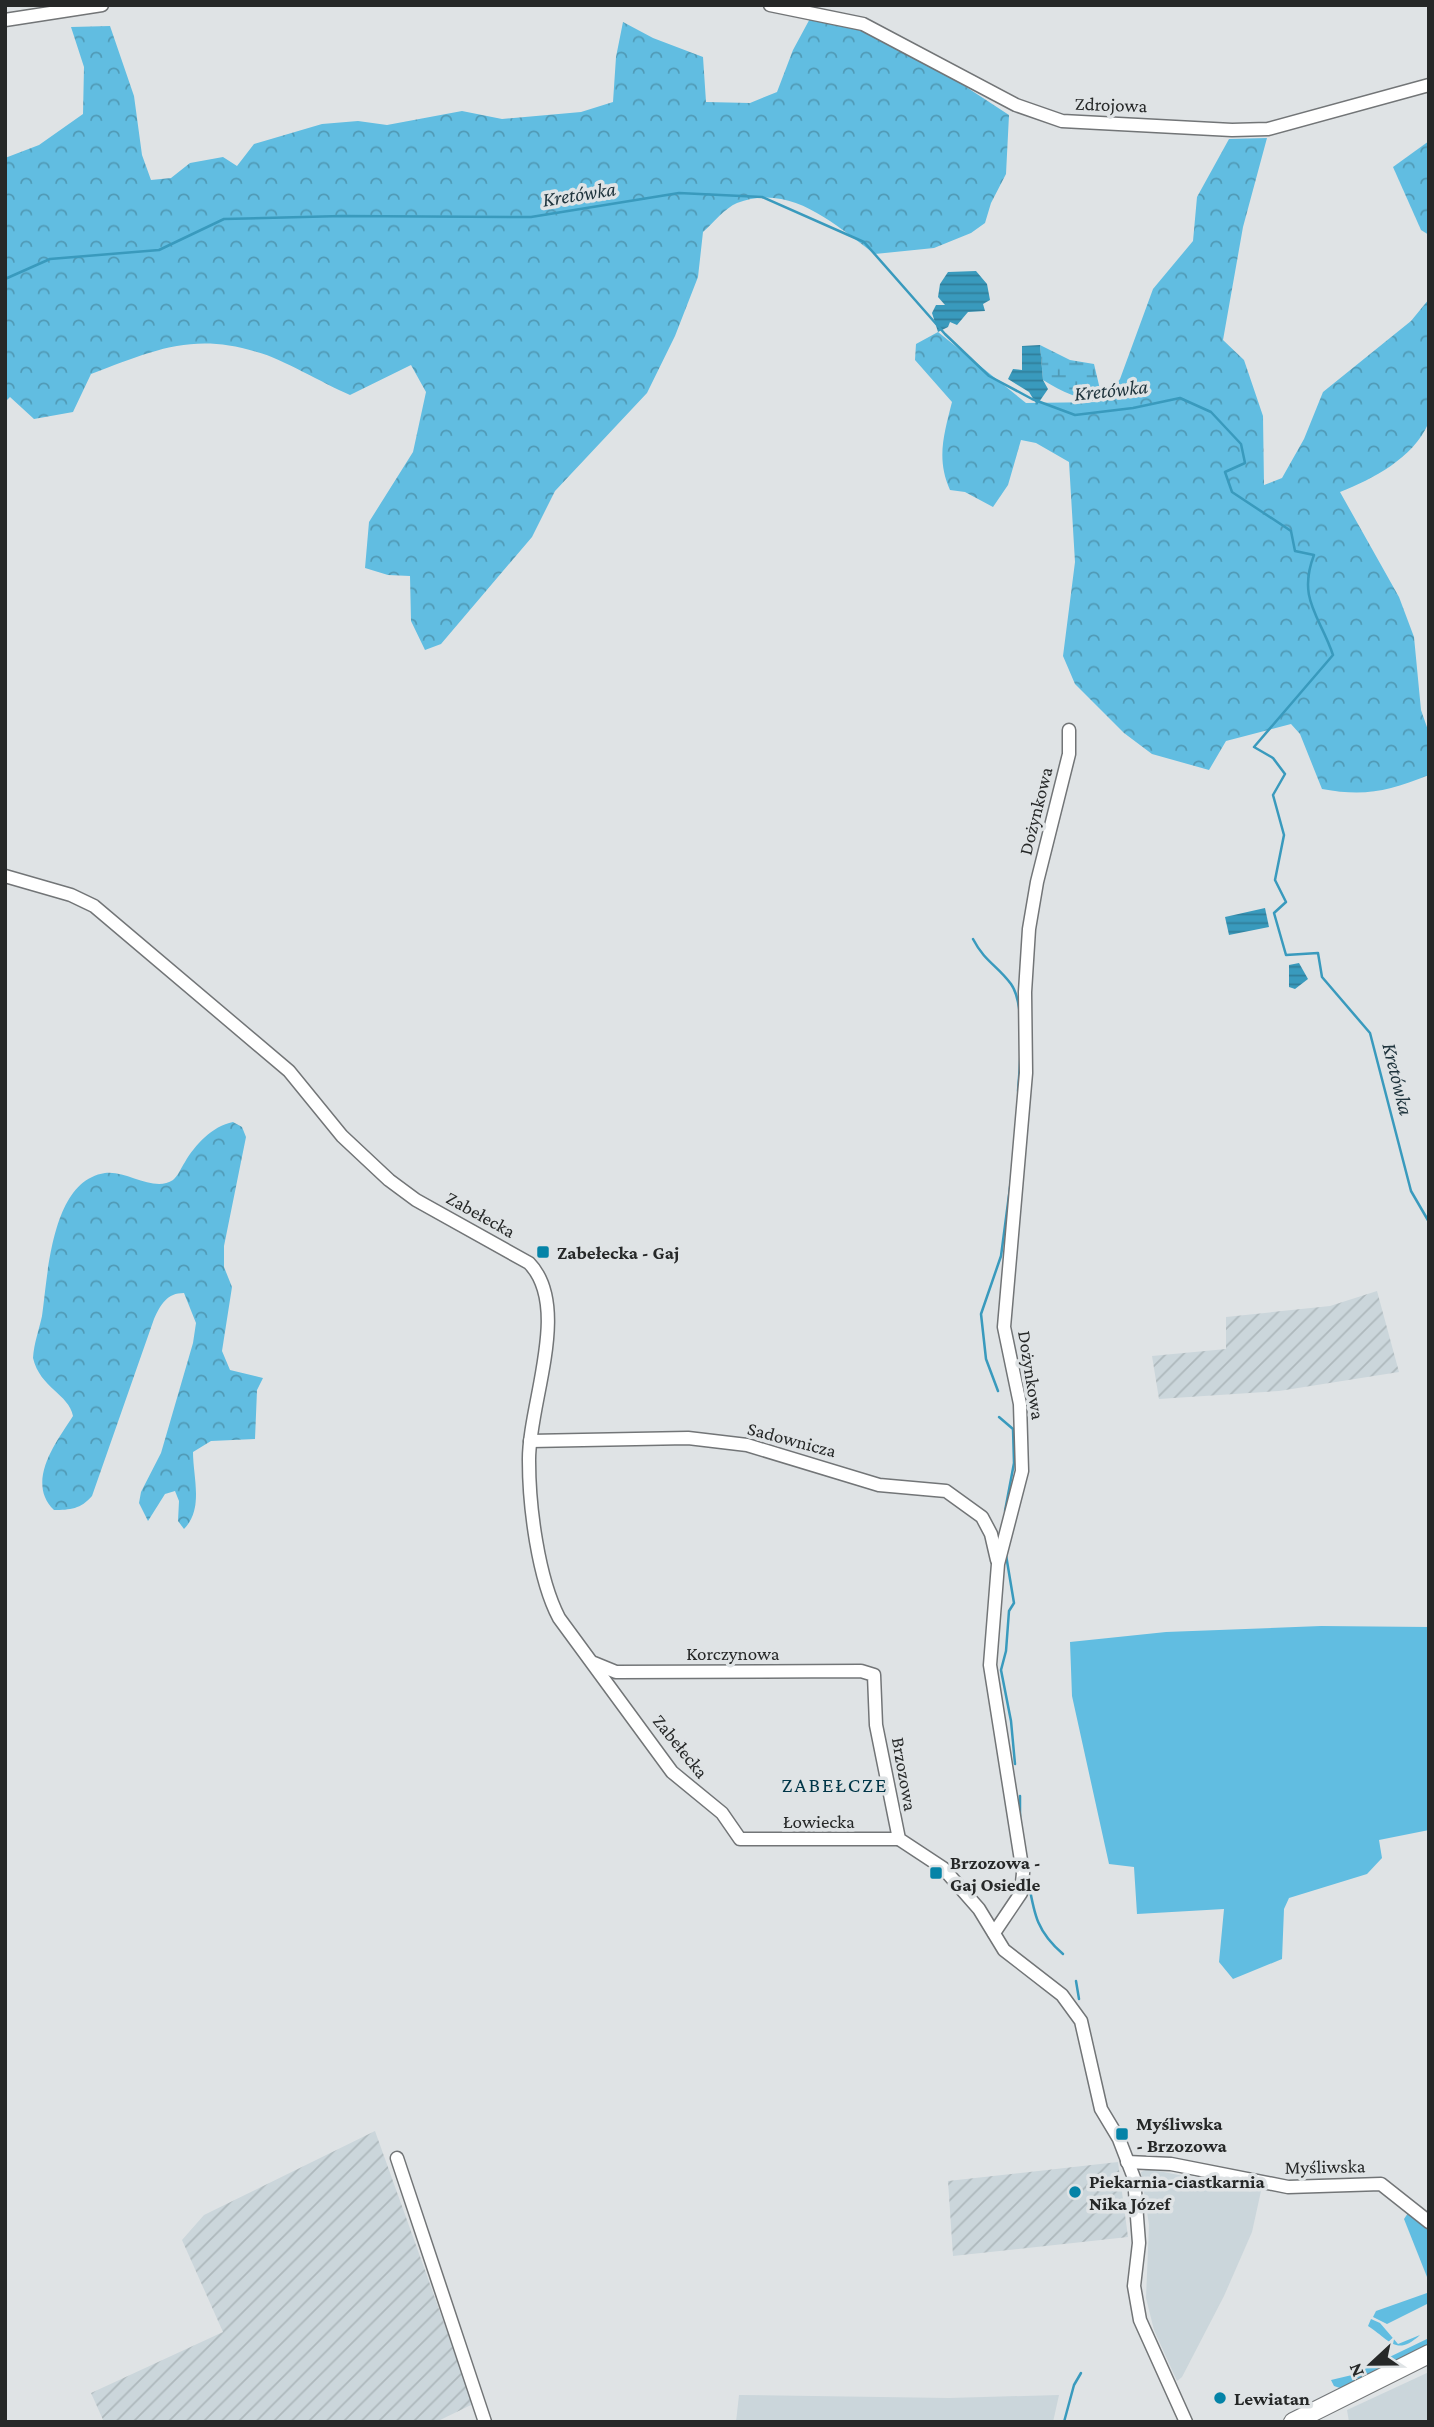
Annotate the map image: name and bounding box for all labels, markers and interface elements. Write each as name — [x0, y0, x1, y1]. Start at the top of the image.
street label: Zdrojowa — [1074, 93, 1148, 117]
water label: Kretówka — [541, 176, 618, 212]
water label: Kretówka — [1073, 374, 1149, 406]
street label: Dożynkowa — [1014, 765, 1057, 857]
water label: Kretówka — [1377, 1040, 1419, 1118]
street label: Zabełecka — [443, 1187, 519, 1242]
place label: Zabełecka - Gaj — [557, 1242, 679, 1264]
marker: Zabełecka - Gaj — [535, 1244, 551, 1260]
street label: Dożynkowa — [1014, 1329, 1049, 1421]
street label: Sadownicza — [745, 1418, 839, 1461]
street label: Korczynowa — [686, 1643, 780, 1664]
street label: Zabełecka — [649, 1710, 713, 1782]
street label: Brzozowa — [888, 1736, 921, 1813]
district label: ZABEŁCZE — [782, 1773, 888, 1797]
street label: Łowiecka — [783, 1811, 855, 1832]
place label: Brzozowa - Gaj Osiedle — [950, 1852, 1041, 1896]
marker: Brzozowa - Gaj Osiedle — [928, 1865, 944, 1881]
place label: Myśliwska - Brzozowa — [1136, 2113, 1228, 2156]
marker: Myśliwska - Brzozowa — [1114, 2126, 1130, 2142]
street label: Myśliwska — [1284, 2155, 1366, 2178]
place label: Piekarnia-ciastkarnia Nika Józef — [1089, 2171, 1266, 2214]
marker: Piekarnia-ciastkarnia Nika Józef — [1067, 2184, 1083, 2200]
north arrow — [1336, 2329, 1406, 2399]
text: N — [1344, 2360, 1368, 2380]
place label: Lewiatan — [1234, 2388, 1310, 2409]
marker: Lewiatan — [1212, 2390, 1228, 2406]

